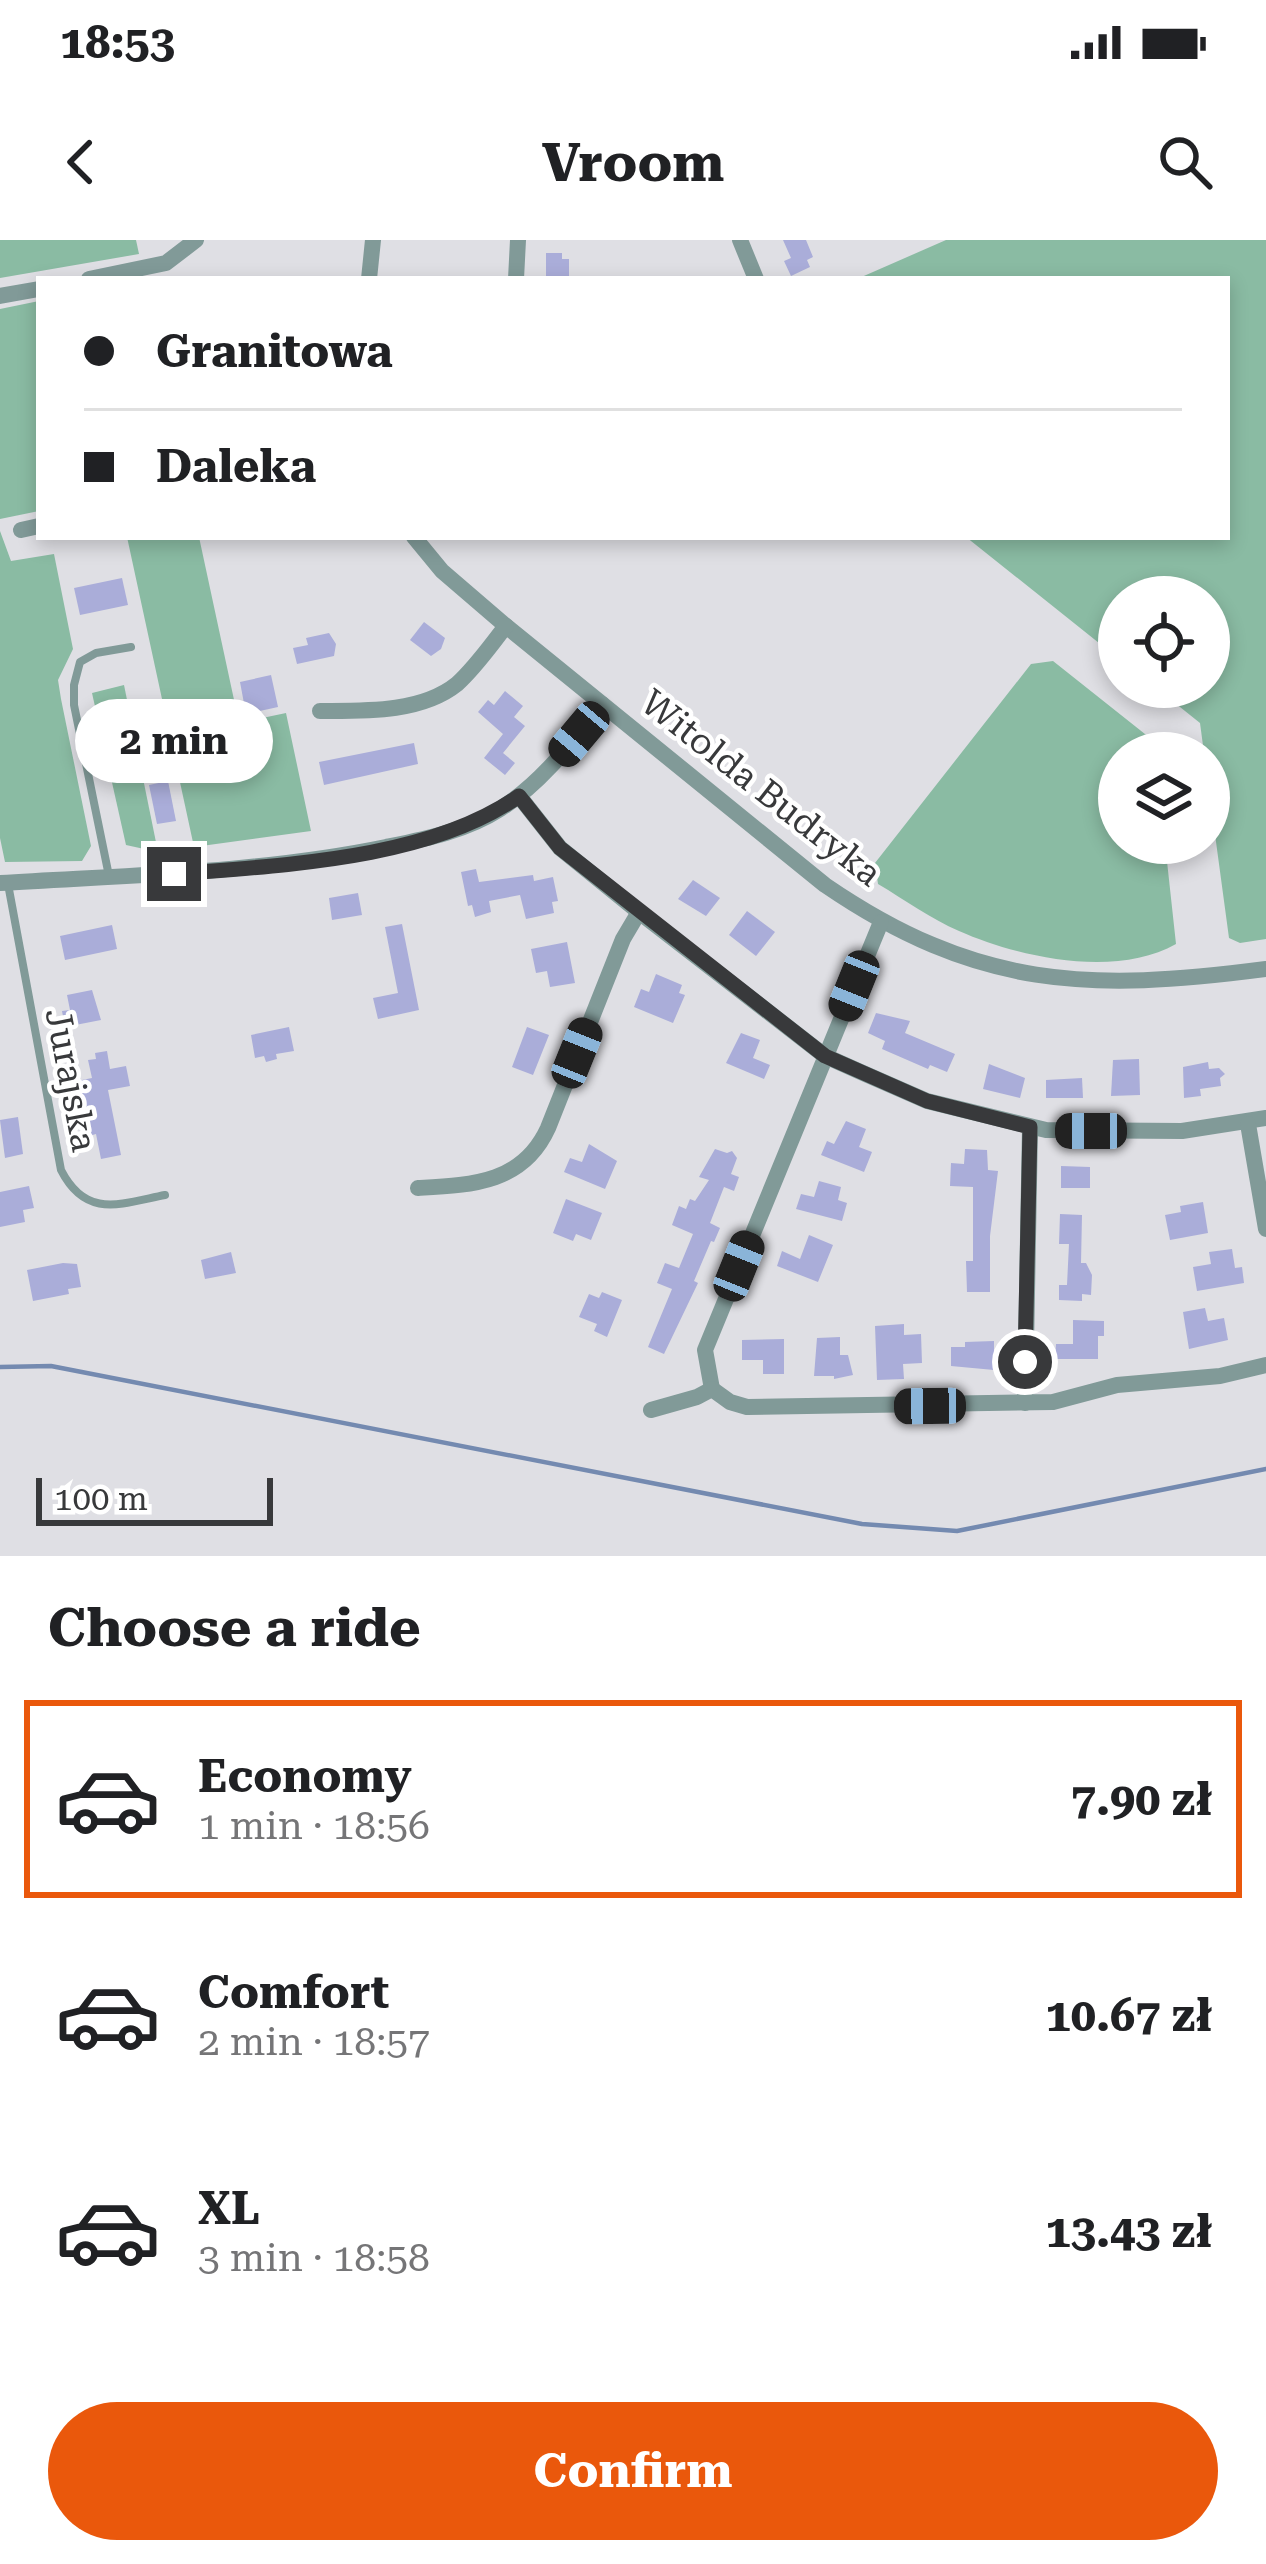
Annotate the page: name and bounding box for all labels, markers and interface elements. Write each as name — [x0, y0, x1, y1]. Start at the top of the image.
text: 18:53 — [60, 16, 175, 69]
icon: back — [48, 129, 114, 195]
icon: search — [1152, 129, 1218, 195]
text: Vroom — [542, 131, 724, 194]
text: Granitowa — [156, 325, 393, 378]
text: Daleka — [156, 440, 316, 493]
map controls — [1098, 576, 1230, 864]
button: locate — [1098, 576, 1230, 708]
street label: Witolda Budryka — [633, 681, 890, 895]
car — [542, 695, 616, 773]
callout: 2 min — [75, 700, 273, 784]
text: 2 min — [120, 718, 228, 764]
button: layers — [1098, 732, 1230, 864]
route end — [147, 847, 201, 901]
car — [824, 946, 884, 1026]
street label: Jurajska — [37, 1005, 106, 1156]
car — [547, 1013, 607, 1093]
car — [1055, 1113, 1127, 1149]
car — [709, 1226, 769, 1306]
route start — [998, 1335, 1052, 1389]
car — [894, 1387, 966, 1425]
scale bar — [36, 1472, 273, 1525]
text: 100 m — [54, 1479, 148, 1518]
text: Choose a ride — [48, 1596, 421, 1659]
icon: car — [54, 1745, 162, 1853]
text: Economy — [198, 1750, 412, 1803]
text: 7.90 zł — [1071, 1773, 1212, 1826]
text: 1 min · 18:56 — [198, 1803, 430, 1849]
icon: car — [54, 1961, 162, 2069]
text: Comfort — [198, 1966, 389, 2019]
text: 10.67 zł — [1046, 1989, 1212, 2042]
text: 2 min · 18:57 — [198, 2019, 430, 2065]
icon: car — [54, 2177, 162, 2285]
text: XL — [198, 2182, 260, 2235]
text: 13.43 zł — [1046, 2205, 1212, 2258]
text: 3 min · 18:58 — [198, 2235, 430, 2281]
button: Confirm — [48, 2402, 1218, 2540]

